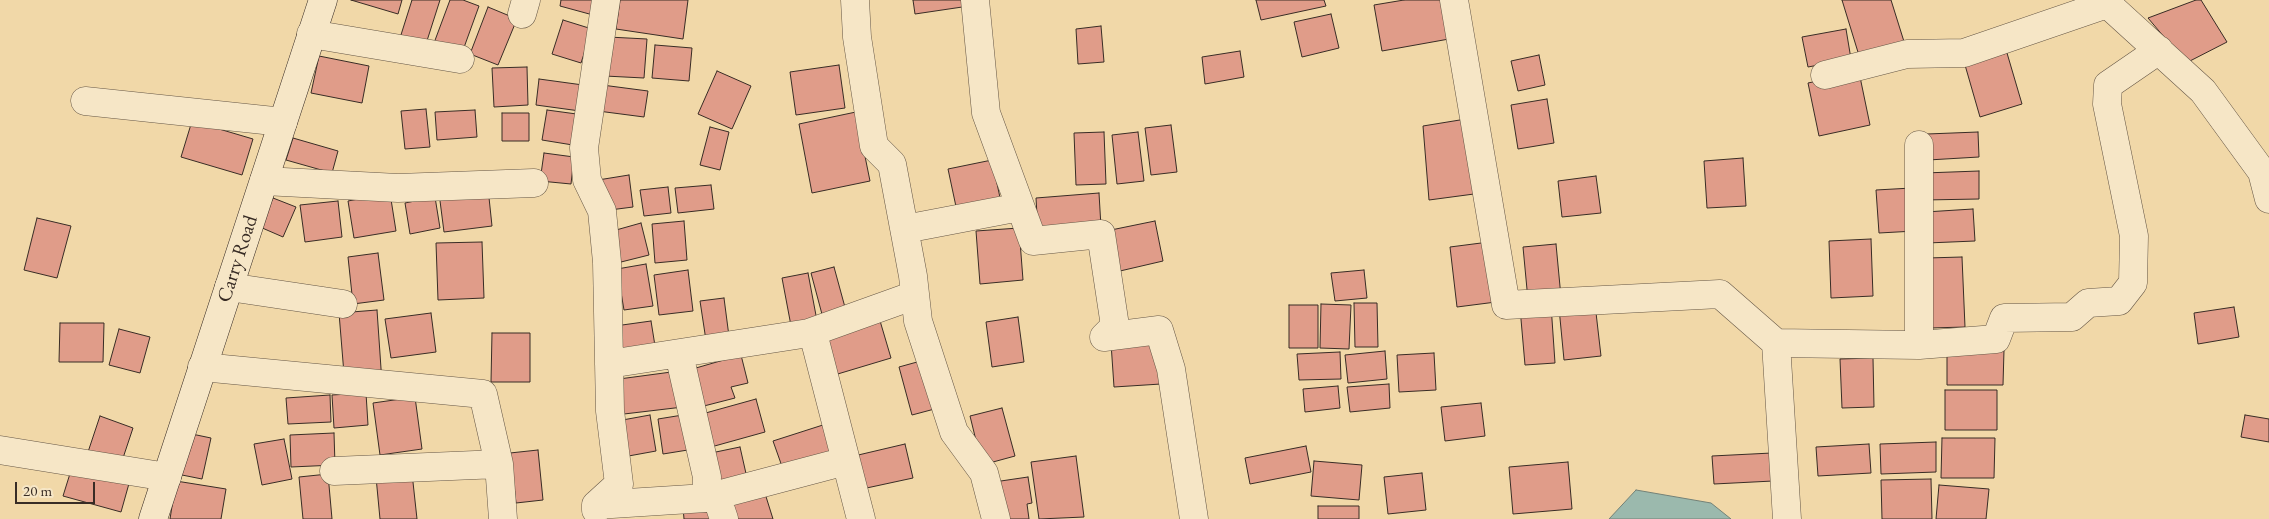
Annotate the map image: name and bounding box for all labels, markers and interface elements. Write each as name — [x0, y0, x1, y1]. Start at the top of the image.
street label: Carry Road — [213, 212, 263, 306]
scale bar — [18, 472, 98, 504]
text: 20 m — [23, 481, 52, 500]

